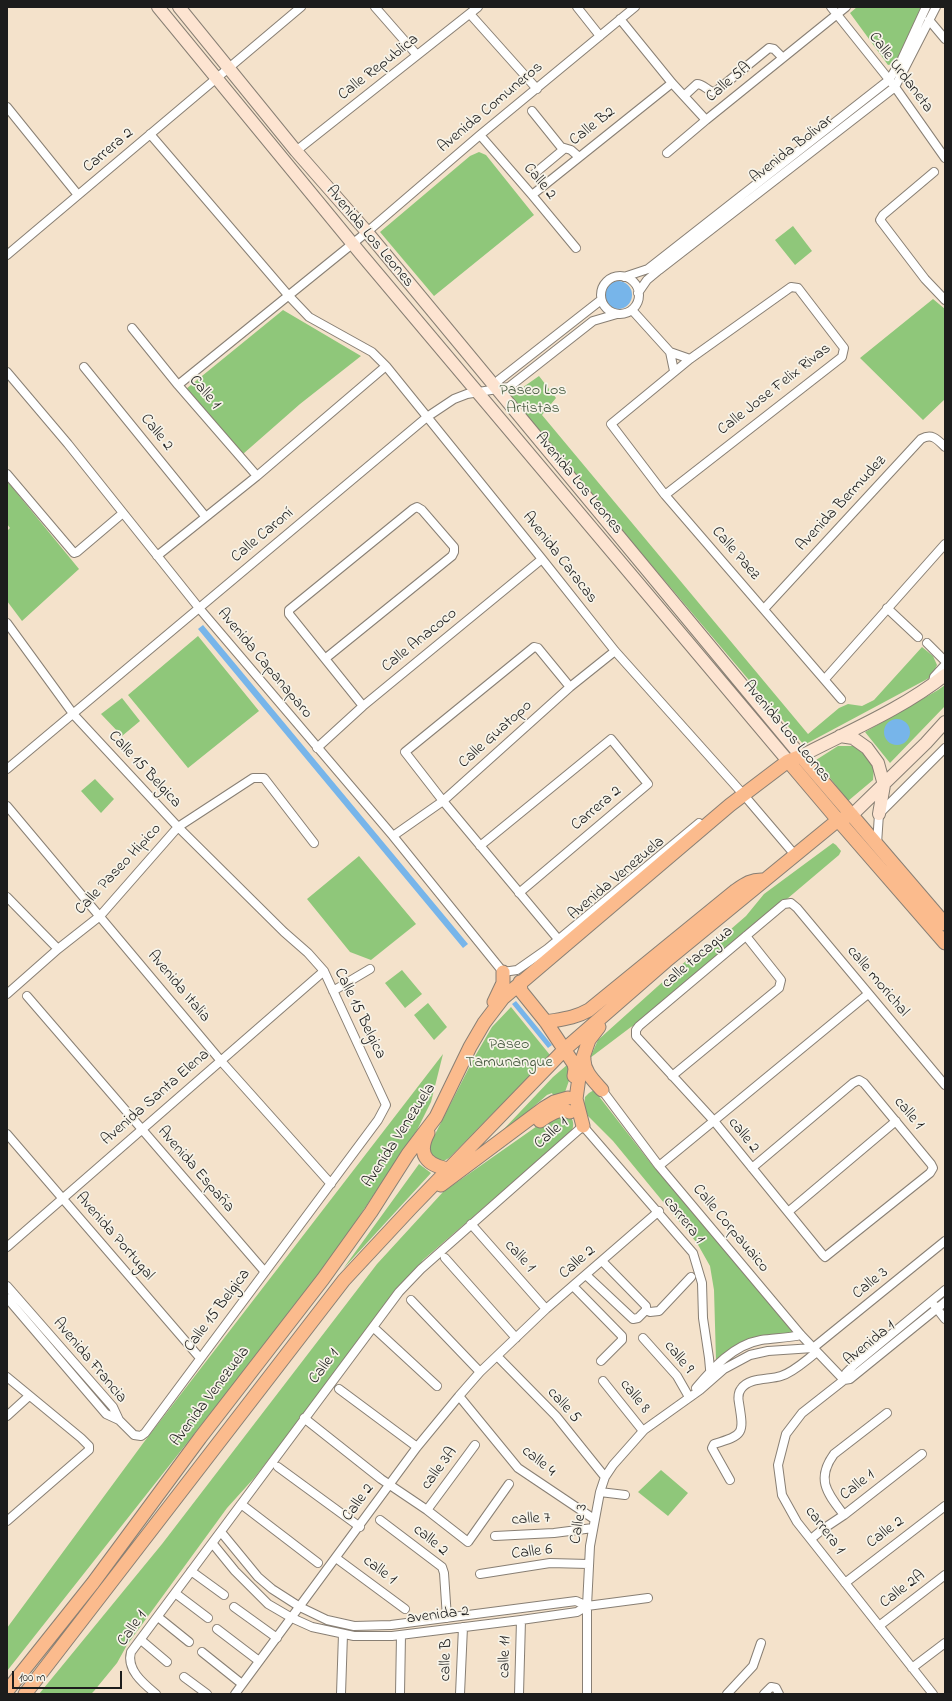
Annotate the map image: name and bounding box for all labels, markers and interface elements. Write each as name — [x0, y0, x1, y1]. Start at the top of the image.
street label: Calle Urdaneta — [864, 29, 936, 117]
street label: Calle Republica — [335, 31, 423, 105]
street label: Avenida Comuneros — [435, 58, 547, 158]
street label: Calle 5A — [703, 59, 755, 107]
street label: Calle B2 — [566, 103, 620, 151]
street label: Avenida Bolivar — [747, 112, 837, 188]
street label: Carrera 2 — [80, 124, 138, 178]
street label: Calle 2 — [518, 160, 560, 204]
street label: Avenida Los Leones — [321, 182, 417, 292]
street label: Calle Jose Felix Rivas — [715, 340, 835, 440]
street label: Calle 1 — [184, 372, 224, 414]
park label: Paseo Los Artistas — [500, 381, 566, 419]
street label: Calle 2 — [135, 411, 177, 455]
street label: Avenida Los Leones — [530, 429, 626, 539]
street label: Avenida Bermudez — [793, 452, 891, 556]
street label: Calle Caroní — [228, 504, 298, 568]
street label: Avenida Caracas — [517, 508, 601, 608]
street label: Calle Paez — [707, 523, 763, 585]
street label: Avenida Capanaparo — [212, 605, 316, 723]
street label: Calle Anacoco — [379, 605, 461, 677]
street label: Avenida Los Leones — [738, 677, 834, 787]
street label: Calle Guatopo — [455, 697, 537, 773]
street label: Calle 15 Belgica — [103, 727, 185, 813]
street label: Carrera 2 — [568, 782, 626, 836]
street label: Calle Paseo Hipico — [72, 820, 166, 920]
street label: Avenida Venezuela — [565, 833, 669, 925]
street label: calle tacagua — [659, 923, 737, 993]
street label: calle morichal — [842, 943, 912, 1021]
street label: Avenida Italia — [142, 947, 214, 1027]
street label: Calle 15 Belgica — [329, 965, 389, 1063]
park label: Paseo Tamunangue — [465, 1035, 553, 1073]
street label: Avenida Santa Elena — [98, 1046, 214, 1150]
street label: Avenida Venezuela — [359, 1080, 441, 1192]
street label: calle 1 — [889, 1094, 927, 1134]
street label: Calle 1 — [531, 1114, 573, 1154]
street label: calle 2 — [723, 1114, 763, 1158]
street label: Avenida España — [152, 1123, 238, 1217]
street label: Calle Corpauaico — [687, 1181, 773, 1277]
street label: Avenida Portugal — [70, 1189, 158, 1285]
street label: carrera 1 — [658, 1193, 708, 1249]
street label: calle 1 — [499, 1237, 539, 1277]
street label: Calle 2 — [556, 1242, 600, 1284]
street label: Calle 3 — [849, 1264, 893, 1304]
street label: Calle 15 Belgica — [181, 1266, 255, 1356]
street label: Avenida Francia — [48, 1315, 130, 1407]
street label: Avenida 1 — [840, 1317, 900, 1371]
street label: calle 9 — [659, 1338, 697, 1378]
street label: Avenida Venezuela — [167, 1343, 255, 1451]
street label: Calle 1 — [306, 1346, 344, 1388]
street label: calle 8 — [614, 1376, 654, 1418]
street label: calle 5 — [542, 1384, 584, 1428]
street label: calle 4 — [517, 1442, 559, 1482]
street label: calle 3A — [418, 1444, 462, 1494]
street label: Calle 1 — [837, 1466, 879, 1506]
street label: Calle 2 — [339, 1480, 379, 1526]
street label: Calle 3 — [567, 1502, 593, 1546]
street label: carrera 1 — [800, 1503, 848, 1559]
street label: calle 7 — [511, 1509, 551, 1531]
street label: Calle 2 — [863, 1513, 909, 1553]
street label: calle 2 — [408, 1521, 452, 1561]
street label: Calle 6 — [510, 1541, 554, 1565]
street label: calle 1 — [358, 1552, 400, 1590]
street label: Calle 2A — [877, 1567, 929, 1613]
street label: avenida 2 — [406, 1603, 470, 1629]
street label: Calle 1 — [114, 1607, 152, 1651]
street label: calle 11 — [496, 1636, 516, 1678]
street label: calle B — [437, 1638, 457, 1682]
scale bar — [14, 1663, 124, 1689]
text: 100 m — [19, 1669, 46, 1687]

